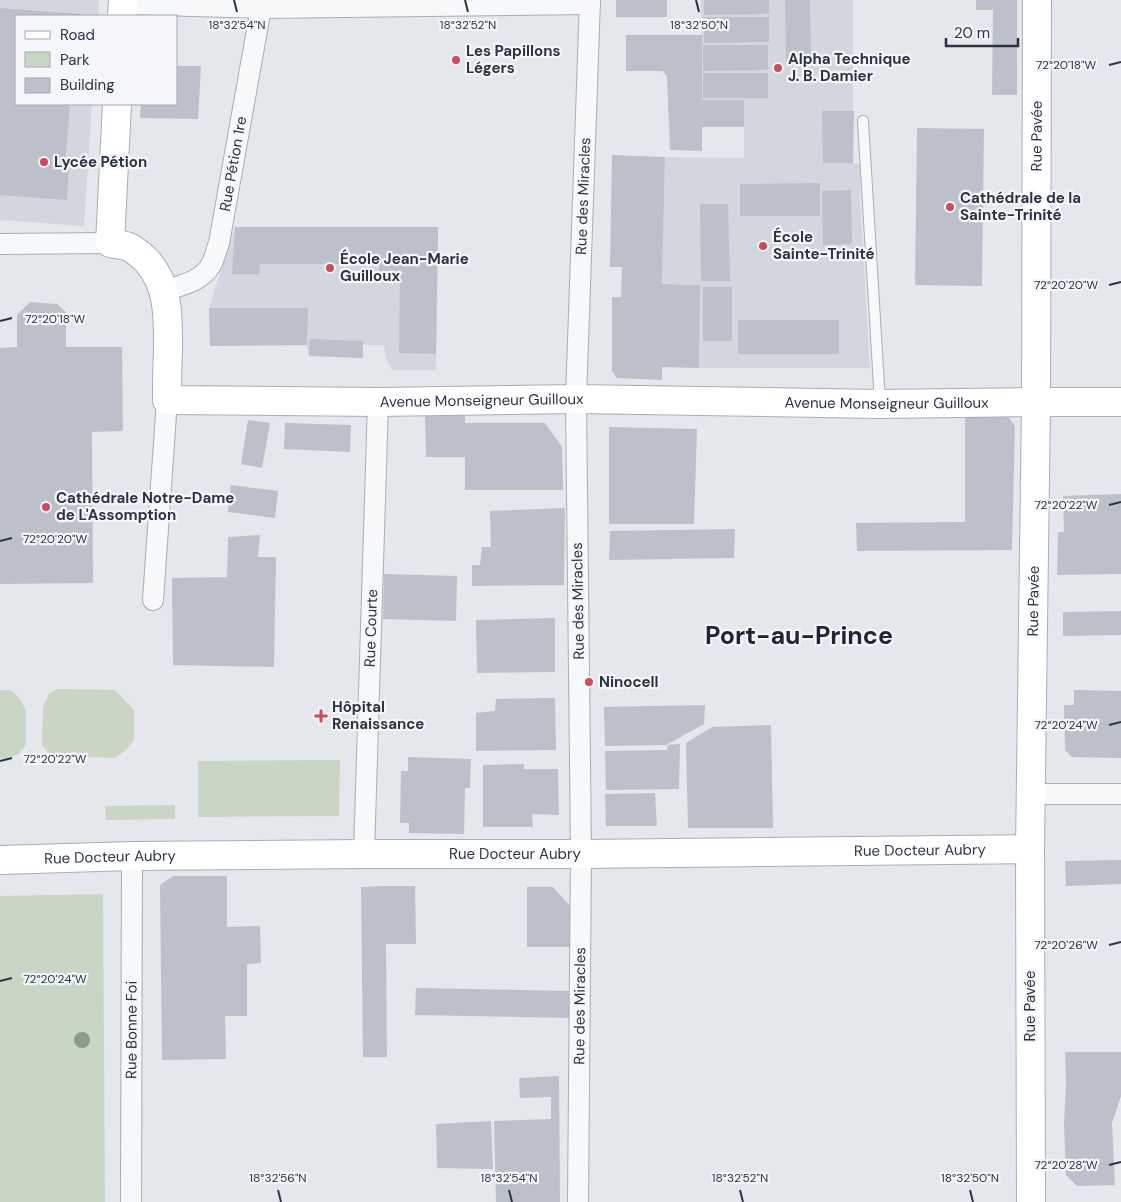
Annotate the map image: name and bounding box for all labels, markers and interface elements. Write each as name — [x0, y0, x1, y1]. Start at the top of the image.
legend — [15, 15, 178, 105]
scale bar — [946, 15, 1018, 47]
text: 18°32'54"N — [208, 17, 266, 33]
text: 18°32'52"N — [440, 17, 496, 33]
text: 18°32'50"N — [670, 17, 728, 33]
text: 20 m — [954, 23, 990, 43]
text: Road — [60, 25, 95, 45]
place label: Les Papillons Légers — [466, 41, 560, 78]
place label: Alpha Technique J. B. Damier — [788, 49, 911, 86]
text: Park — [60, 50, 90, 70]
marker: Les Papillons Légers — [450, 54, 462, 66]
text: 72°20'18"W — [1036, 57, 1096, 73]
marker: Alpha Technique J. B. Damier — [772, 62, 784, 74]
text: Building — [60, 75, 115, 95]
street label: Rue Pavée — [1027, 101, 1047, 172]
street label: Rue Pétion 1re — [215, 115, 251, 213]
street label: Rue des Miracles — [571, 137, 595, 255]
place label: Lycée Pétion — [54, 152, 147, 172]
marker: Lycée Pétion — [38, 156, 50, 168]
place label: Cathédrale de la Sainte-Trinité — [960, 188, 1081, 225]
marker: Cathédrale de la Sainte-Trinité — [944, 201, 956, 213]
place label: École Sainte-Trinité — [773, 227, 875, 264]
marker: École Sainte-Trinité — [757, 240, 769, 252]
place label: École Jean-Marie Guilloux — [340, 249, 469, 286]
marker: École Jean-Marie Guilloux — [324, 262, 336, 274]
text: 72°20'20"W — [1034, 277, 1098, 293]
text: 72°20'18"W — [25, 311, 85, 327]
street label: Avenue Monseigneur Guilloux — [380, 389, 584, 412]
street label: Avenue Monseigneur Guilloux — [785, 392, 989, 414]
place label: Cathédrale Notre-Dame de L'Assomption — [56, 488, 234, 525]
text: 72°20'22"W — [1035, 497, 1098, 513]
marker: Cathédrale Notre-Dame de L'Assomption — [40, 501, 52, 513]
text: 72°20'20"W — [23, 531, 87, 547]
street label: Rue des Miracles — [567, 542, 589, 660]
street label: Rue Pavée — [1023, 565, 1044, 637]
street label: Rue Courte — [360, 589, 382, 667]
district label: Port-au-Prince — [705, 619, 893, 652]
place label: Ninocell — [599, 672, 659, 692]
marker: Ninocell — [583, 676, 595, 688]
place label: Hôpital Renaissance — [332, 697, 424, 734]
marker: Hôpital Renaissance — [314, 709, 328, 723]
text: 72°20'24"W — [1034, 717, 1098, 733]
text: 72°20'22"W — [24, 751, 87, 767]
street label: Rue Docteur Aubry — [854, 839, 987, 861]
street label: Rue Docteur Aubry — [449, 844, 581, 864]
street label: Rue Docteur Aubry — [44, 846, 177, 869]
text: 72°20'26"W — [1034, 937, 1098, 953]
street label: Rue des Miracles — [569, 947, 590, 1065]
text: 72°20'24"W — [23, 971, 87, 987]
street label: Rue Pavée — [1020, 971, 1040, 1041]
street label: Rue Bonne Foi — [121, 981, 142, 1079]
text: 72°20'28"W — [1034, 1157, 1098, 1173]
text: 18°32'56"N — [249, 1170, 307, 1186]
text: 18°32'54"N — [480, 1170, 538, 1186]
text: 18°32'52"N — [712, 1170, 768, 1186]
text: 18°32'50"N — [941, 1170, 999, 1186]

